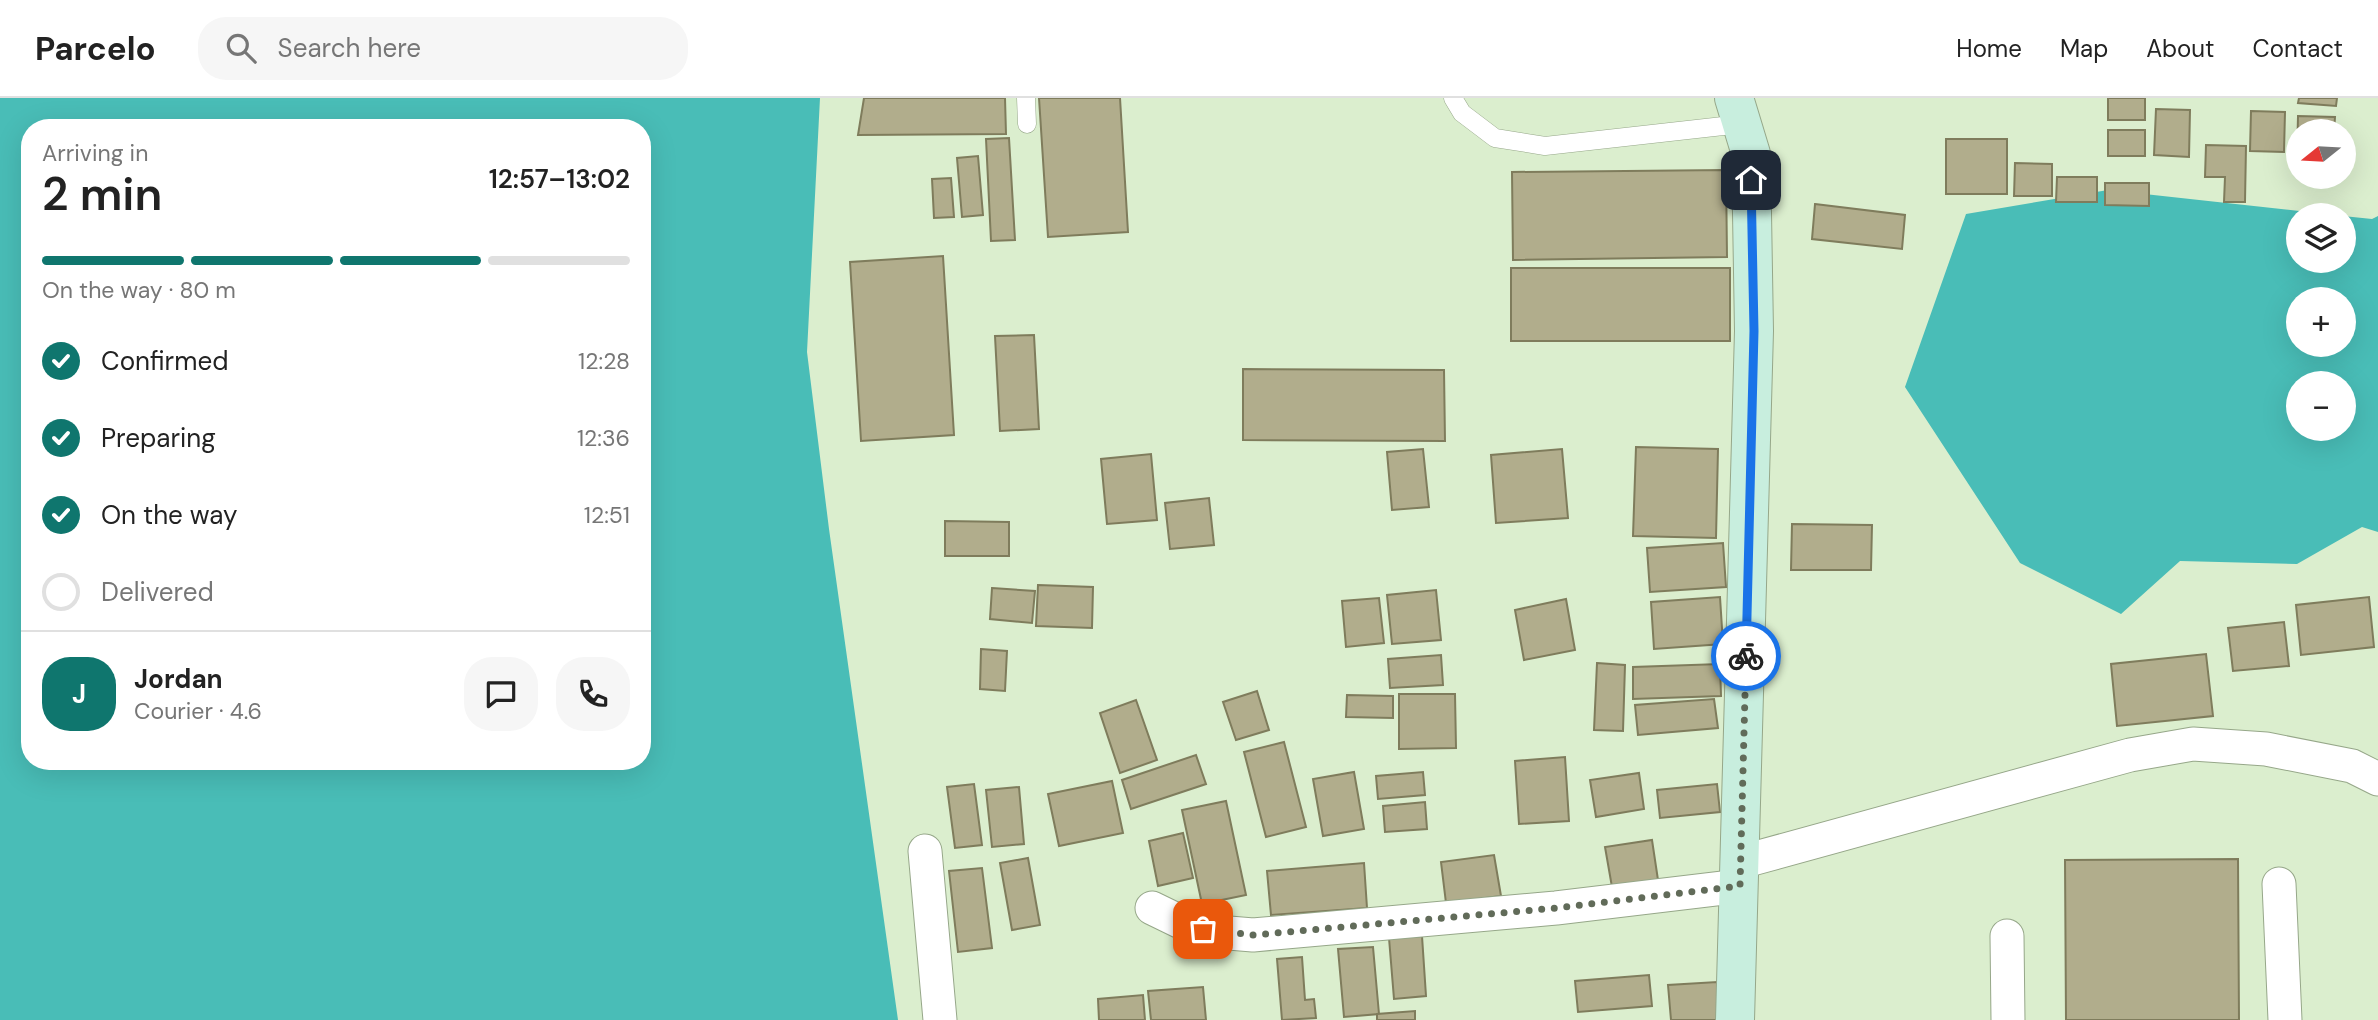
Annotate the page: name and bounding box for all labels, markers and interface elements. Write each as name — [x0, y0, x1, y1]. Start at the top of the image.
search box — [198, 17, 688, 80]
text: Parcelo — [35, 27, 156, 70]
icon: search — [222, 29, 260, 67]
text: Search here — [278, 31, 421, 65]
text: Home — [1956, 33, 2022, 64]
text: Map — [2060, 33, 2108, 64]
text: About — [2146, 33, 2215, 64]
text: Contact — [2253, 33, 2343, 64]
north arrow — [2286, 119, 2356, 189]
map controls — [2286, 119, 2356, 441]
text: Arriving in — [42, 138, 148, 168]
pin — [1721, 150, 1781, 210]
icon: home — [1732, 161, 1770, 199]
text: 12:57–13:02 — [489, 162, 630, 196]
text: 2 min — [42, 164, 162, 224]
button: layers — [2286, 203, 2356, 273]
text: On the way · 80 m — [42, 275, 236, 305]
button: + — [2286, 287, 2356, 357]
icon: check — [42, 342, 80, 380]
text: Confirmed — [101, 344, 228, 378]
text: 12:28 — [578, 346, 630, 376]
button: − — [2286, 371, 2356, 441]
icon: check — [42, 419, 80, 457]
text: Preparing — [101, 421, 216, 455]
text: 12:36 — [577, 423, 630, 453]
icon: check — [42, 496, 80, 534]
text: On the way — [101, 498, 237, 532]
text: 12:51 — [584, 500, 630, 530]
text: Delivered — [101, 575, 214, 609]
courier — [1711, 621, 1781, 691]
icon: bike — [1727, 637, 1765, 675]
button: chat — [464, 657, 538, 731]
button: phone — [556, 657, 630, 731]
text: Jordan — [134, 662, 223, 696]
text: J — [72, 677, 86, 711]
text: Courier · 4.6 — [134, 696, 262, 726]
pin — [1173, 899, 1233, 959]
icon: bag — [1184, 910, 1222, 948]

